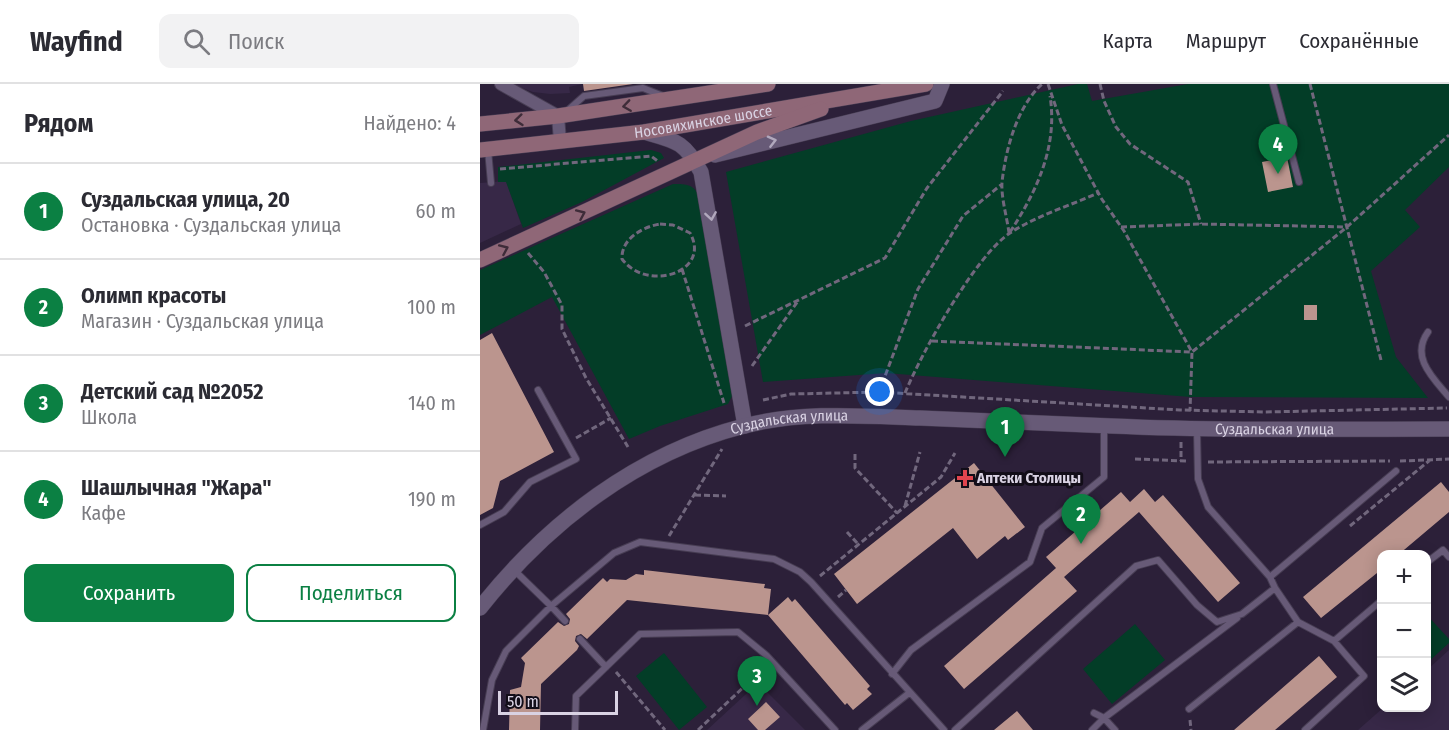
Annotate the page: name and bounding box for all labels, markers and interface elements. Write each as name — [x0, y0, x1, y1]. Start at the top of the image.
search box — [159, 14, 579, 68]
text: Wayfind — [30, 25, 123, 58]
icon: search — [180, 25, 213, 58]
text: Поиск — [228, 28, 284, 55]
text: Карта — [1103, 28, 1153, 54]
text: Маршрут — [1186, 28, 1266, 54]
text: Сохранённые — [1299, 28, 1419, 54]
one-way arrow — [622, 100, 632, 112]
street label: Носовихинское шоссе — [633, 101, 774, 142]
text: Рядом — [24, 108, 93, 139]
text: Найдено: 4 — [364, 111, 456, 135]
one-way arrow — [514, 113, 523, 126]
pin: 4 — [1258, 124, 1298, 174]
one-way arrow — [767, 136, 777, 149]
text: Суздальская улица, 20 — [81, 186, 290, 213]
text: 1 — [39, 199, 48, 223]
text: 60 m — [416, 199, 456, 223]
one-way arrow — [575, 210, 586, 222]
one-way arrow — [704, 211, 717, 221]
text: Остановка · Суздальская улица — [81, 213, 341, 237]
one-way arrow — [498, 245, 509, 257]
text: Олимп красоты — [81, 282, 226, 309]
text: 2 — [39, 295, 48, 319]
text: 100 m — [407, 295, 456, 319]
text: Магазин · Суздальская улица — [81, 309, 324, 333]
your location — [865, 377, 894, 406]
text: Детский сад №2052 — [81, 378, 264, 405]
text: 3 — [39, 391, 48, 415]
text: 140 m — [408, 391, 456, 415]
text: Школа — [81, 405, 137, 429]
street label: Суздальская улица — [728, 407, 848, 438]
pin: 1 — [986, 408, 1024, 457]
street label: Суздальская улица — [1215, 420, 1334, 438]
place label: Аптеки Столицы — [976, 469, 1081, 487]
marker: Аптеки Столицы — [958, 471, 972, 485]
text: Шашлычная "Жара" — [81, 474, 272, 501]
text: 4 — [38, 487, 49, 511]
text: 190 m — [408, 487, 456, 511]
pin: 2 — [1062, 494, 1100, 544]
text: Кафе — [81, 501, 126, 525]
map controls — [1377, 550, 1431, 712]
button: + — [1377, 550, 1431, 604]
button: Сохранить — [24, 564, 234, 622]
button: Поделиться — [246, 564, 456, 622]
button: − — [1377, 604, 1431, 658]
pin: 3 — [738, 656, 776, 706]
button: layers — [1377, 658, 1431, 712]
scale bar — [498, 688, 618, 716]
text: 50 m — [507, 692, 539, 711]

